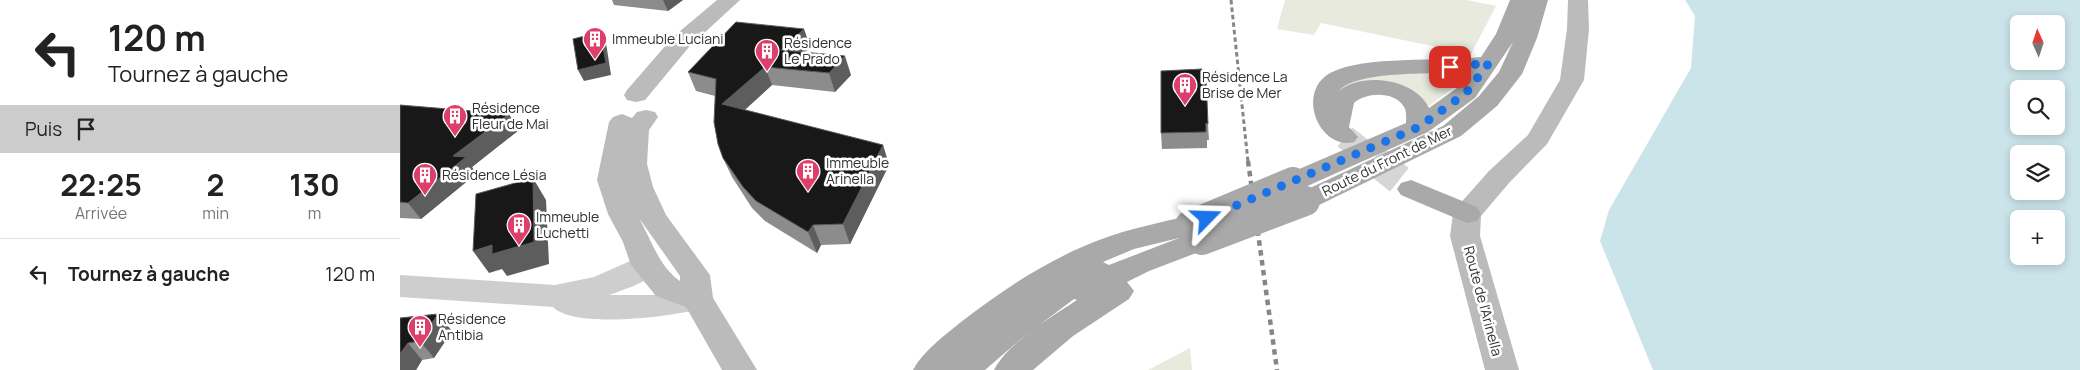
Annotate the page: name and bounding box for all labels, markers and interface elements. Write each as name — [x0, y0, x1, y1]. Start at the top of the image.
text: 120 m — [108, 14, 206, 62]
north arrow — [2010, 15, 2065, 70]
map controls — [2010, 15, 2065, 265]
icon: left — [25, 20, 90, 85]
building icon: Immeuble Luciani — [582, 26, 608, 60]
place label: Immeuble Luciani — [612, 29, 724, 48]
place label: Résidence Le Prado — [784, 33, 852, 68]
building icon: Résidence Le Prado — [754, 38, 780, 72]
pin — [1429, 46, 1471, 88]
icon: arrive — [1436, 53, 1464, 81]
text: Tournez à gauche — [108, 59, 288, 89]
place label: Résidence La Brise de Mer — [1202, 67, 1288, 102]
building icon: Résidence La Brise de Mer — [1172, 72, 1198, 106]
button: search — [2010, 80, 2065, 135]
place label: Résidence Fleur de Mai — [472, 98, 549, 133]
building icon: Résidence Fleur de Mai — [442, 103, 468, 137]
icon: arrive — [72, 115, 100, 143]
text: Puis — [25, 116, 62, 142]
street label: Route du Front de Mer — [1319, 121, 1455, 200]
button: layers — [2010, 145, 2065, 200]
place label: Immeuble Arinella — [826, 153, 889, 188]
building icon: Immeuble Arinella — [795, 158, 821, 192]
building icon: Résidence Lésia — [412, 162, 438, 196]
text: 22:25 — [60, 164, 142, 205]
text: 2 — [207, 164, 224, 205]
text: 130 — [289, 164, 340, 205]
place label: Résidence Lésia — [442, 165, 546, 184]
position arrow — [1180, 191, 1232, 243]
text: Arrivée — [75, 202, 127, 224]
text: min — [202, 202, 229, 224]
text: m — [308, 202, 321, 224]
place label: Immeuble Luchetti — [536, 207, 599, 242]
button: + — [2010, 210, 2065, 265]
building icon: Immeuble Luchetti — [506, 212, 532, 246]
street label: Route de l'Arinella — [1460, 244, 1507, 358]
icon: left — [25, 260, 53, 288]
text: Tournez à gauche — [68, 261, 230, 287]
text: 120 m — [325, 261, 375, 287]
place label: Résidence Antibia — [438, 309, 506, 344]
building icon: Résidence Antibia — [407, 314, 433, 348]

